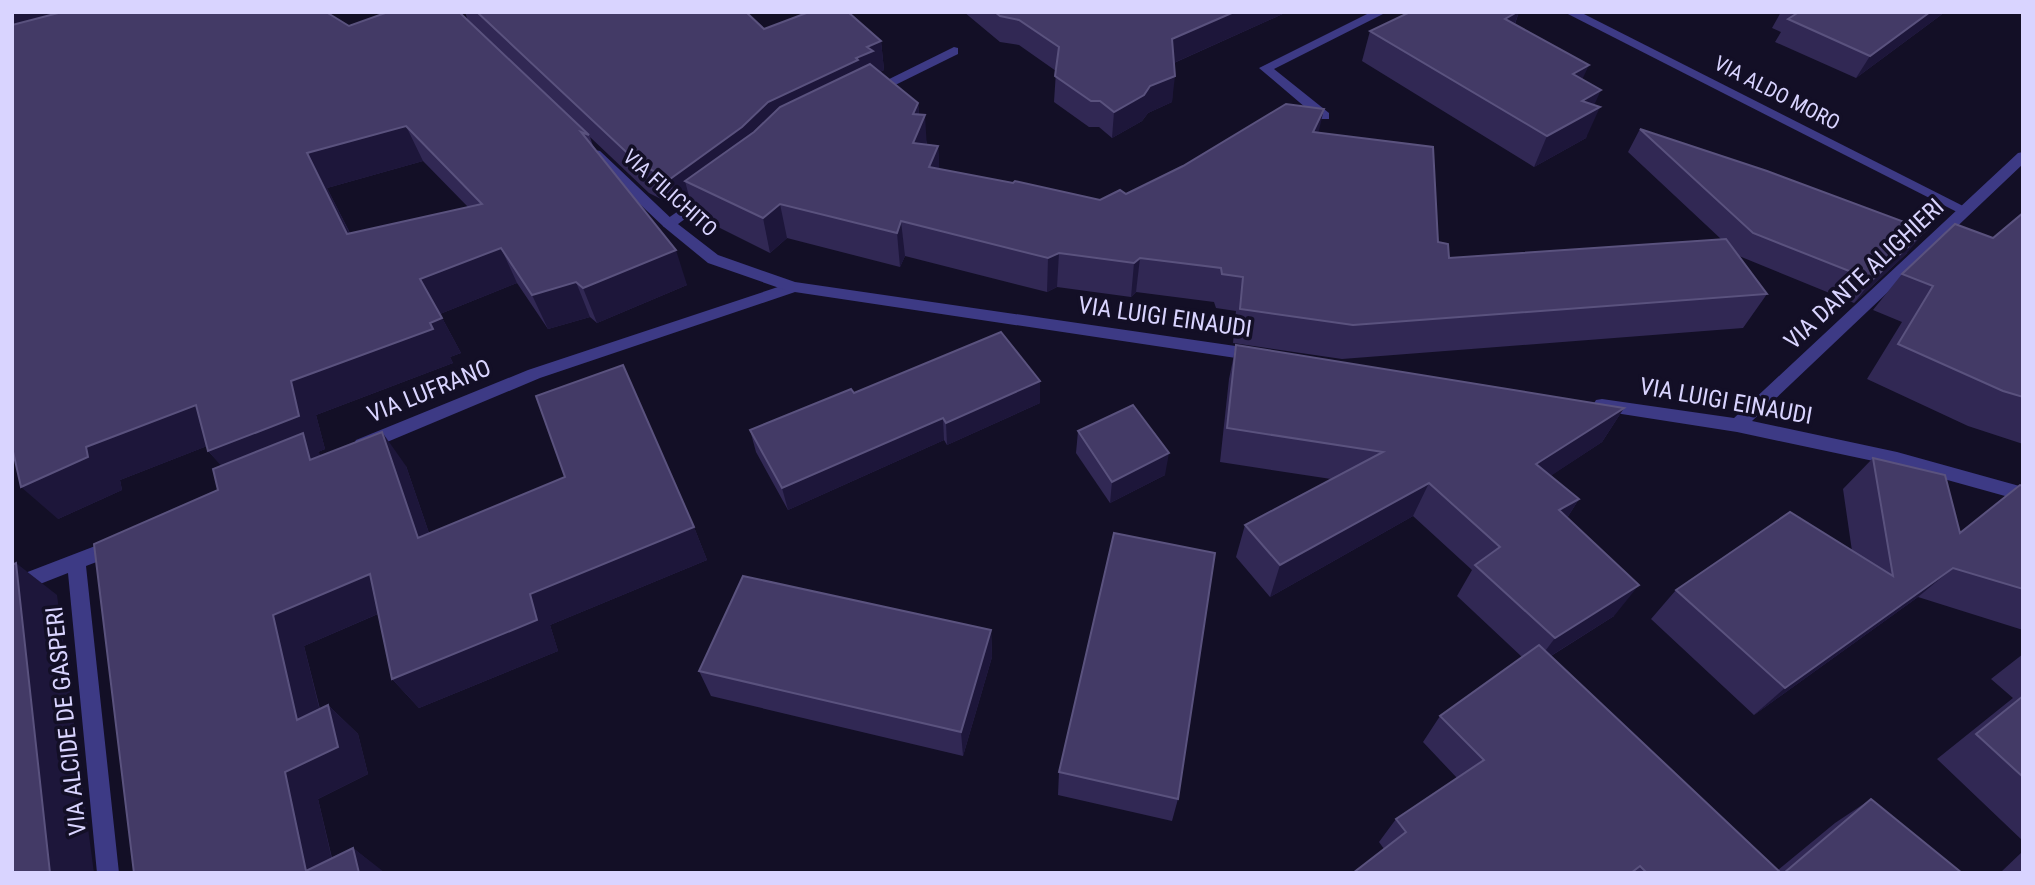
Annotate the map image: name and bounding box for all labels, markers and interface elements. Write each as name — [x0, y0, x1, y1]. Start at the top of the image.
street label: VIA ALDO MORO — [1710, 51, 1844, 135]
street label: VIA FILICHITO — [618, 145, 722, 241]
street label: VIA DANTE ALIGHIERI — [1778, 193, 1950, 355]
street label: VIA LUIGI EINAUDI — [1077, 291, 1253, 343]
street label: VIA LUFRANO — [363, 354, 495, 428]
street label: VIA LUIGI EINAUDI — [1637, 372, 1815, 430]
street label: VIA ALCIDE DE GASPERI — [40, 605, 92, 837]

